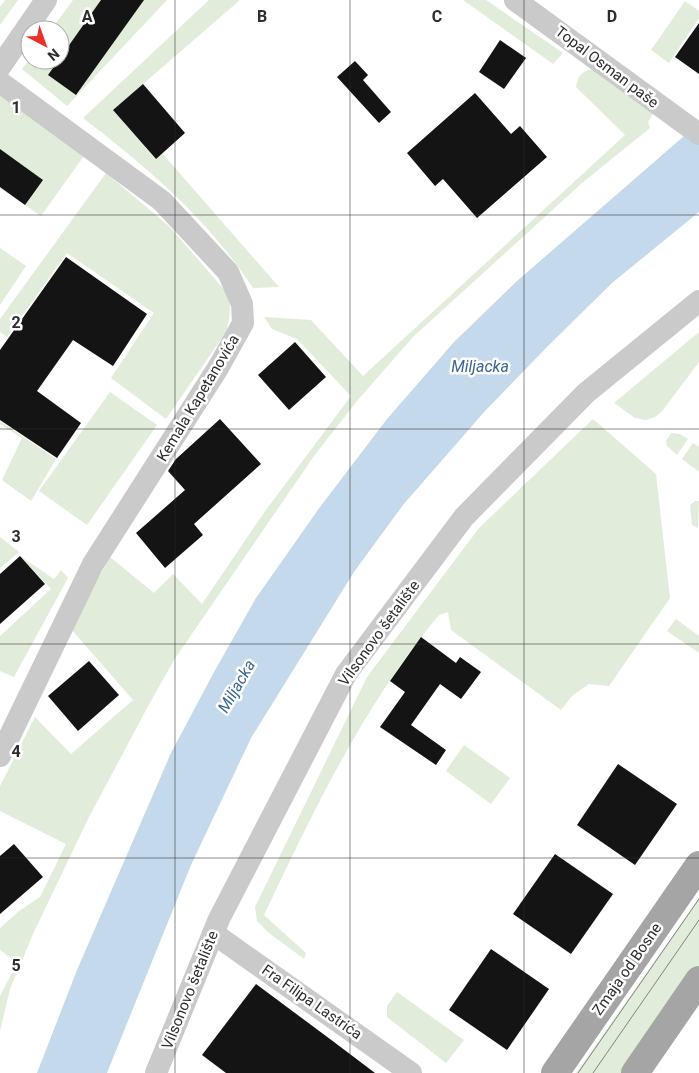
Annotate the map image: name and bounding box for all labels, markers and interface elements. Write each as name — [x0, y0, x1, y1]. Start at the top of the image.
text: A — [82, 7, 93, 26]
text: B — [257, 7, 267, 26]
text: C — [432, 7, 442, 26]
text: D — [607, 7, 617, 26]
north arrow — [20, 20, 70, 70]
street label: Topal Osman paše — [552, 22, 662, 112]
text: N — [45, 46, 63, 64]
text: 1 — [11, 98, 21, 117]
text: 2 — [11, 313, 21, 332]
street label: Kemala Kapetanovića — [153, 331, 243, 465]
water label: Miljacka — [451, 357, 509, 376]
text: 3 — [11, 527, 21, 546]
street label: Vilsonovo šetalište — [335, 577, 423, 689]
water label: Miljacka — [214, 657, 259, 716]
text: 4 — [11, 742, 21, 761]
street label: Zmaja od Bosne — [589, 919, 665, 1019]
street label: Vilsonovo šetalište — [158, 928, 222, 1052]
text: 5 — [11, 956, 21, 975]
street label: Fra Filipa Lastrića — [259, 961, 365, 1043]

